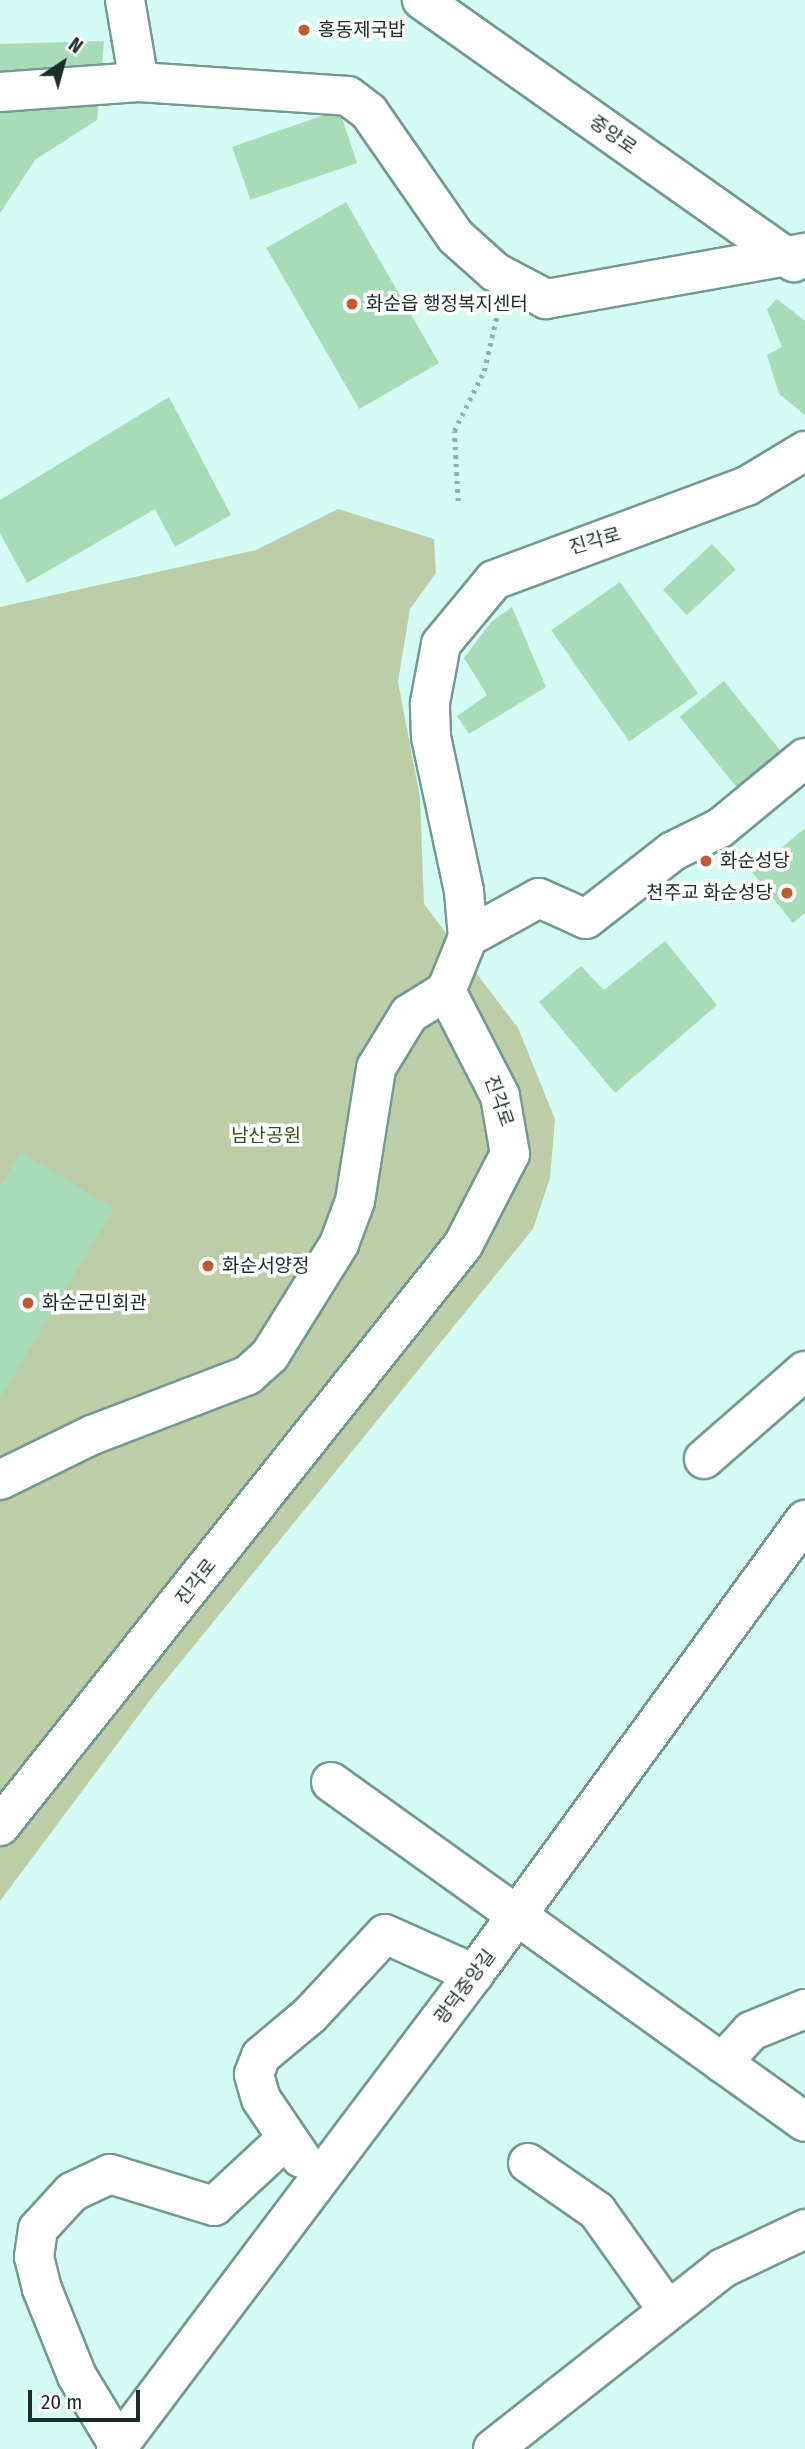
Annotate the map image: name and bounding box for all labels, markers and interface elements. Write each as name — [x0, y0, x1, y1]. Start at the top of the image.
place label: 홍동제국밥 — [318, 19, 405, 41]
marker: 홍동제국밥 — [296, 22, 312, 38]
north arrow — [28, 28, 98, 98]
text: N — [64, 33, 87, 58]
street label: 중앙로 — [585, 111, 641, 159]
place label: 화순읍 행정복지센터 — [366, 293, 528, 315]
marker: 화순읍 행정복지센터 — [344, 296, 360, 312]
street label: 진각로 — [567, 523, 623, 559]
place label: 화순성당 — [720, 850, 790, 872]
marker: 화순성당 — [698, 853, 714, 869]
place label: 천주교 화순성당 — [646, 882, 773, 904]
marker: 천주교 화순성당 — [779, 885, 795, 901]
street label: 진각로 — [480, 1072, 518, 1130]
park label: 남산공원 — [231, 1125, 301, 1147]
place label: 화순서양정 — [222, 1255, 309, 1277]
marker: 화순서양정 — [200, 1258, 216, 1274]
place label: 화순군민회관 — [42, 1292, 147, 1314]
marker: 화순군민회관 — [20, 1295, 36, 1311]
street label: 진각로 — [171, 1554, 221, 1610]
street label: 광덕중앙길 — [430, 1945, 500, 2029]
scale bar — [32, 2376, 144, 2420]
text: 20 m — [41, 2389, 82, 2415]

